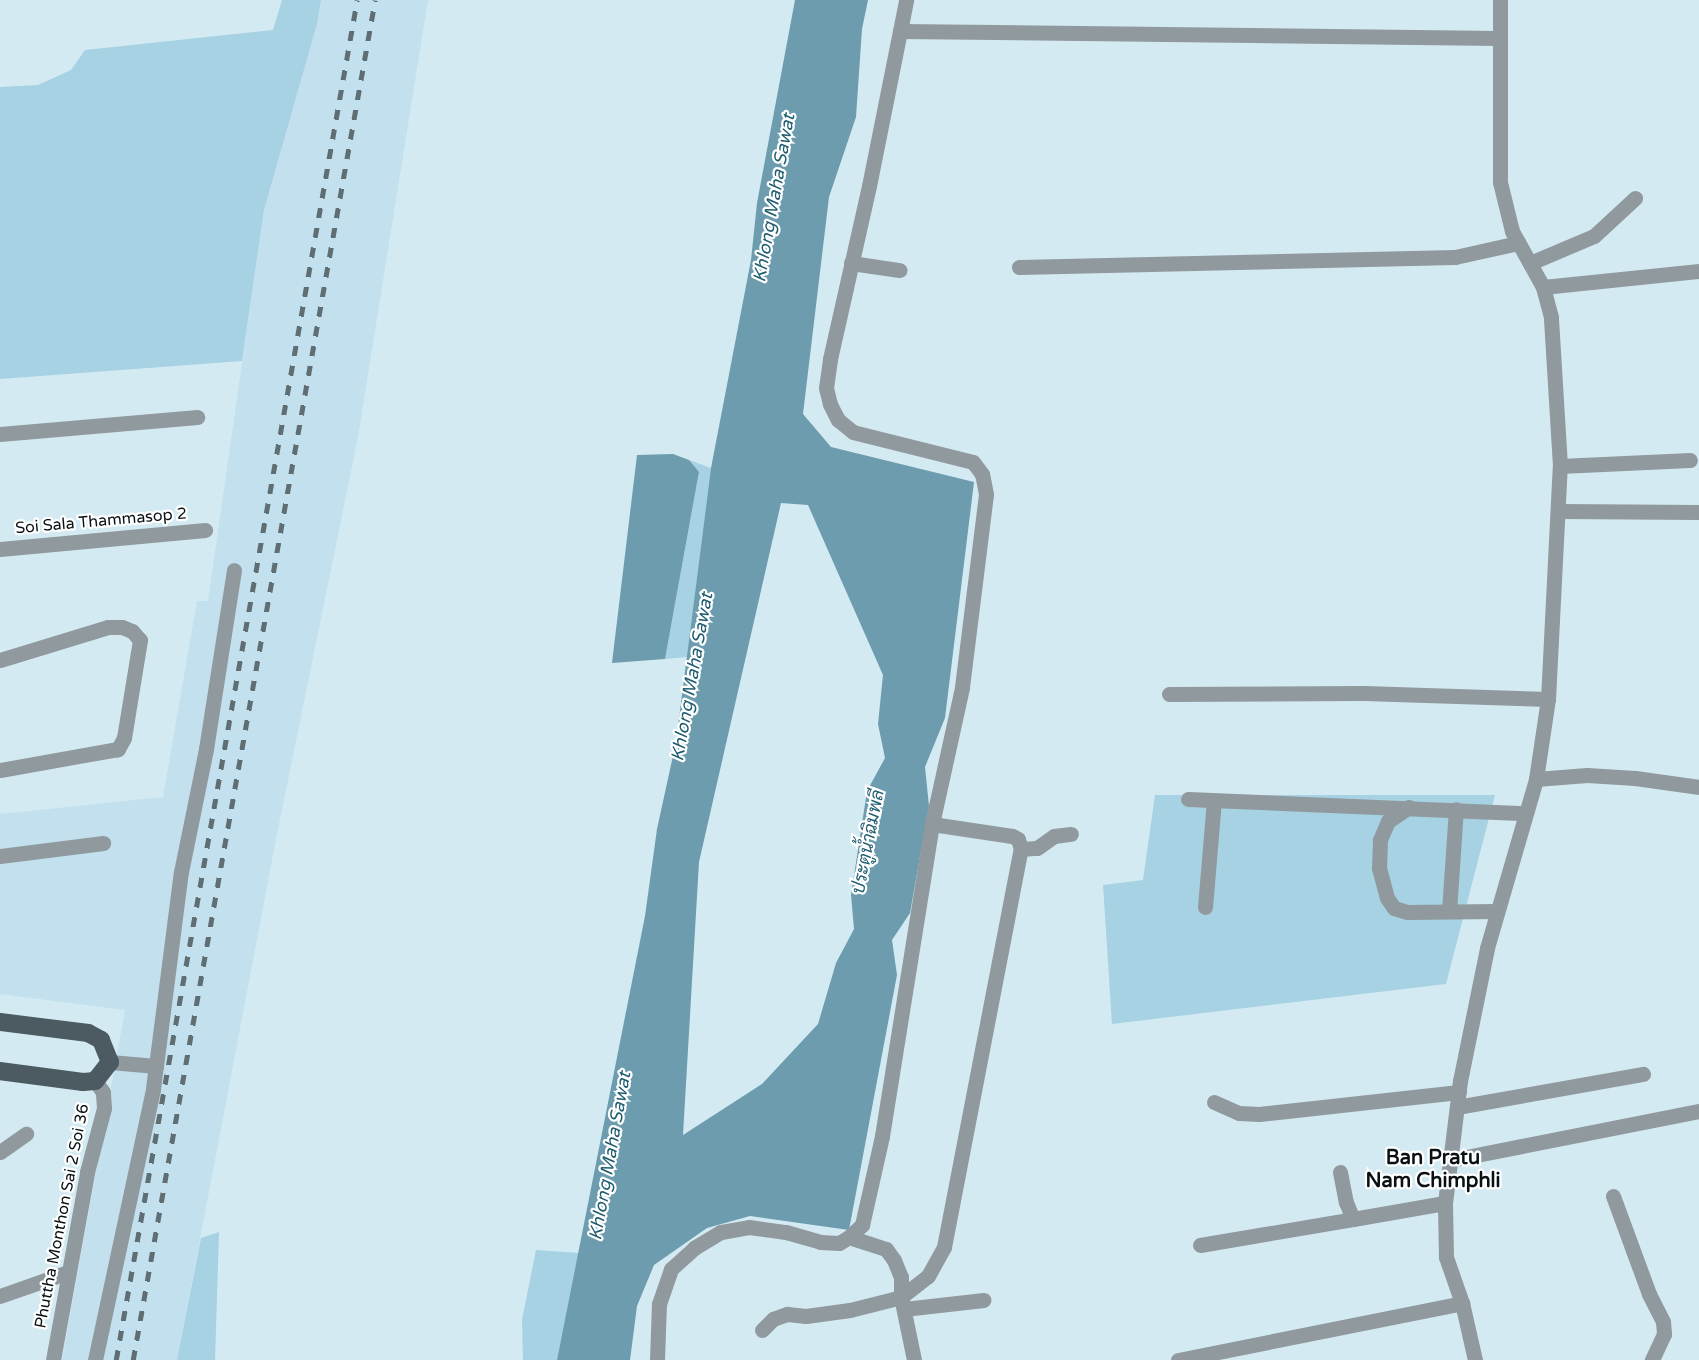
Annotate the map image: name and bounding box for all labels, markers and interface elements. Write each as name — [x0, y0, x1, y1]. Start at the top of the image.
water label: Khlong Maha Sawat — [749, 112, 799, 284]
street label: Soi Sala Thammasop 2 — [14, 504, 188, 538]
water label: Khlong Maha Sawat — [667, 591, 717, 763]
water label: ประตูน้ำฉิมพลี — [847, 788, 889, 896]
water label: Khlong Maha Sawat — [585, 1070, 635, 1242]
street label: Phuttha Monthon Sai 2 Soi 36 — [31, 1102, 93, 1330]
district label: Ban Pratu Nam Chimphli — [1365, 1146, 1501, 1193]

